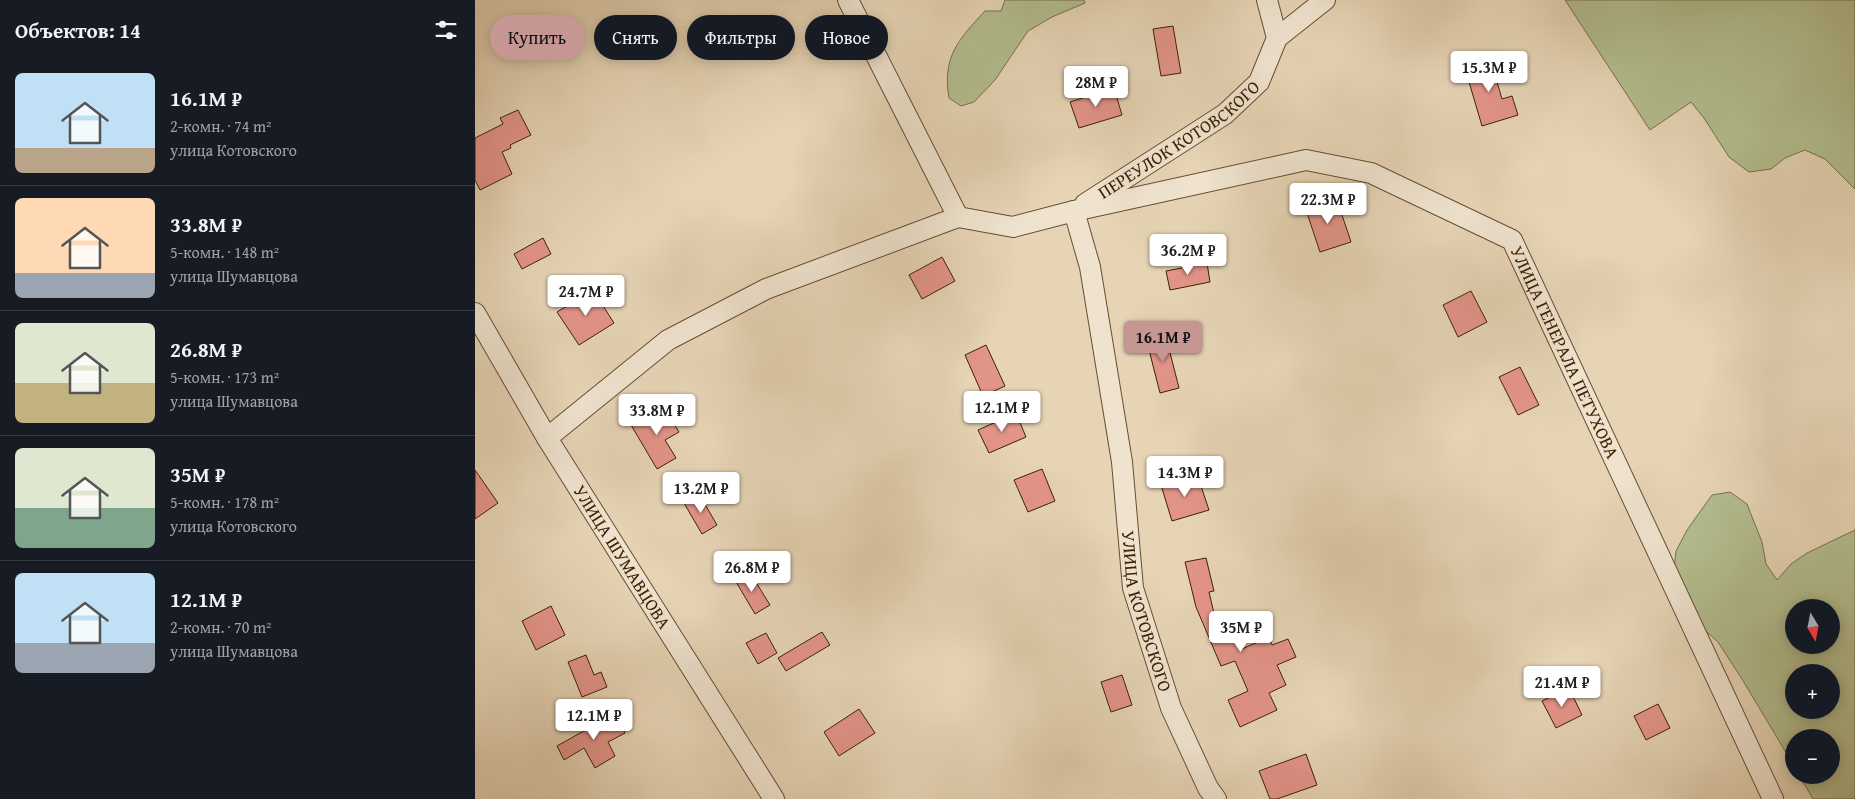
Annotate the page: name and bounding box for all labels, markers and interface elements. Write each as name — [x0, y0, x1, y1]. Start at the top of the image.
text: Объектов: 14 — [15, 15, 141, 46]
chip: Купить — [490, 15, 584, 60]
chip: Снять — [594, 15, 677, 60]
chip: Фильтры — [687, 15, 795, 60]
chip: Новое — [805, 15, 888, 60]
icon: filters — [432, 16, 460, 44]
pin: 15.3M ₽ — [1443, 51, 1535, 93]
text: 15.3M ₽ — [1462, 55, 1516, 79]
pin: 28M ₽ — [1061, 66, 1131, 108]
text: 28M ₽ — [1075, 70, 1117, 94]
street label: ПЕРЕУЛОК КОТОВСКОГО — [1092, 74, 1266, 205]
text: 16.1M ₽ — [170, 83, 242, 114]
icon: home — [55, 93, 115, 153]
text: 2-комн. · 74 m² — [170, 114, 271, 138]
text: улица Котовского — [170, 138, 297, 162]
pin: 22.3M ₽ — [1282, 182, 1374, 225]
text: 22.3M ₽ — [1301, 187, 1355, 211]
text: 33.8M ₽ — [170, 209, 242, 240]
icon: home — [55, 218, 115, 278]
pin: 36.2M ₽ — [1142, 234, 1234, 276]
text: 36.2M ₽ — [1161, 238, 1215, 262]
text: 5-комн. · 148 m² — [170, 240, 279, 264]
street label: УЛИЦА ГЕНЕРАЛА ПЕТУХОВА — [1504, 241, 1626, 463]
text: улица Шумавцова — [170, 264, 298, 288]
pin: 24.7M ₽ — [540, 274, 632, 317]
text: 24.7M ₽ — [559, 279, 613, 303]
pin: 16.1M ₽ — [1117, 320, 1209, 363]
text: 16.1M ₽ — [1136, 325, 1190, 349]
text: 26.8M ₽ — [170, 334, 242, 365]
icon: home — [55, 343, 115, 403]
text: 5-комн. · 173 m² — [170, 365, 279, 389]
text: улица Шумавцова — [170, 389, 298, 413]
pin: 12.1M ₽ — [956, 390, 1048, 433]
pin: 33.8M ₽ — [611, 394, 703, 436]
text: 12.1M ₽ — [975, 395, 1029, 419]
text: 33.8M ₽ — [630, 398, 684, 422]
pin: 14.3M ₽ — [1139, 456, 1231, 498]
text: 35M ₽ — [170, 459, 225, 490]
text: 14.3M ₽ — [1158, 460, 1212, 484]
icon: home — [55, 468, 115, 528]
pin: 13.2M ₽ — [655, 472, 747, 514]
text: 13.2M ₽ — [674, 476, 728, 500]
street label: УЛИЦА ШУМАВЦОВА — [567, 479, 678, 634]
text: 5-комн. · 178 m² — [170, 490, 279, 514]
text: улица Котовского — [170, 514, 297, 538]
street label: УЛИЦА КОТОВСКОГО — [1115, 530, 1179, 695]
pin: 26.8M ₽ — [706, 550, 798, 593]
text: 26.8M ₽ — [725, 555, 779, 579]
text: 12.1M ₽ — [170, 584, 242, 615]
icon: home — [55, 593, 115, 653]
north arrow — [1785, 599, 1840, 654]
map controls — [1785, 599, 1840, 784]
pin: 35M ₽ — [1206, 610, 1276, 653]
text: 2-комн. · 70 m² — [170, 615, 271, 639]
text: 35M ₽ — [1220, 615, 1262, 639]
text: улица Шумавцова — [170, 639, 298, 663]
button: + — [1785, 664, 1840, 719]
pin: 21.4M ₽ — [1516, 666, 1608, 708]
text: 21.4M ₽ — [1535, 670, 1589, 694]
pin: 12.1M ₽ — [548, 698, 640, 741]
text: 12.1M ₽ — [567, 703, 621, 727]
button: − — [1785, 729, 1840, 784]

